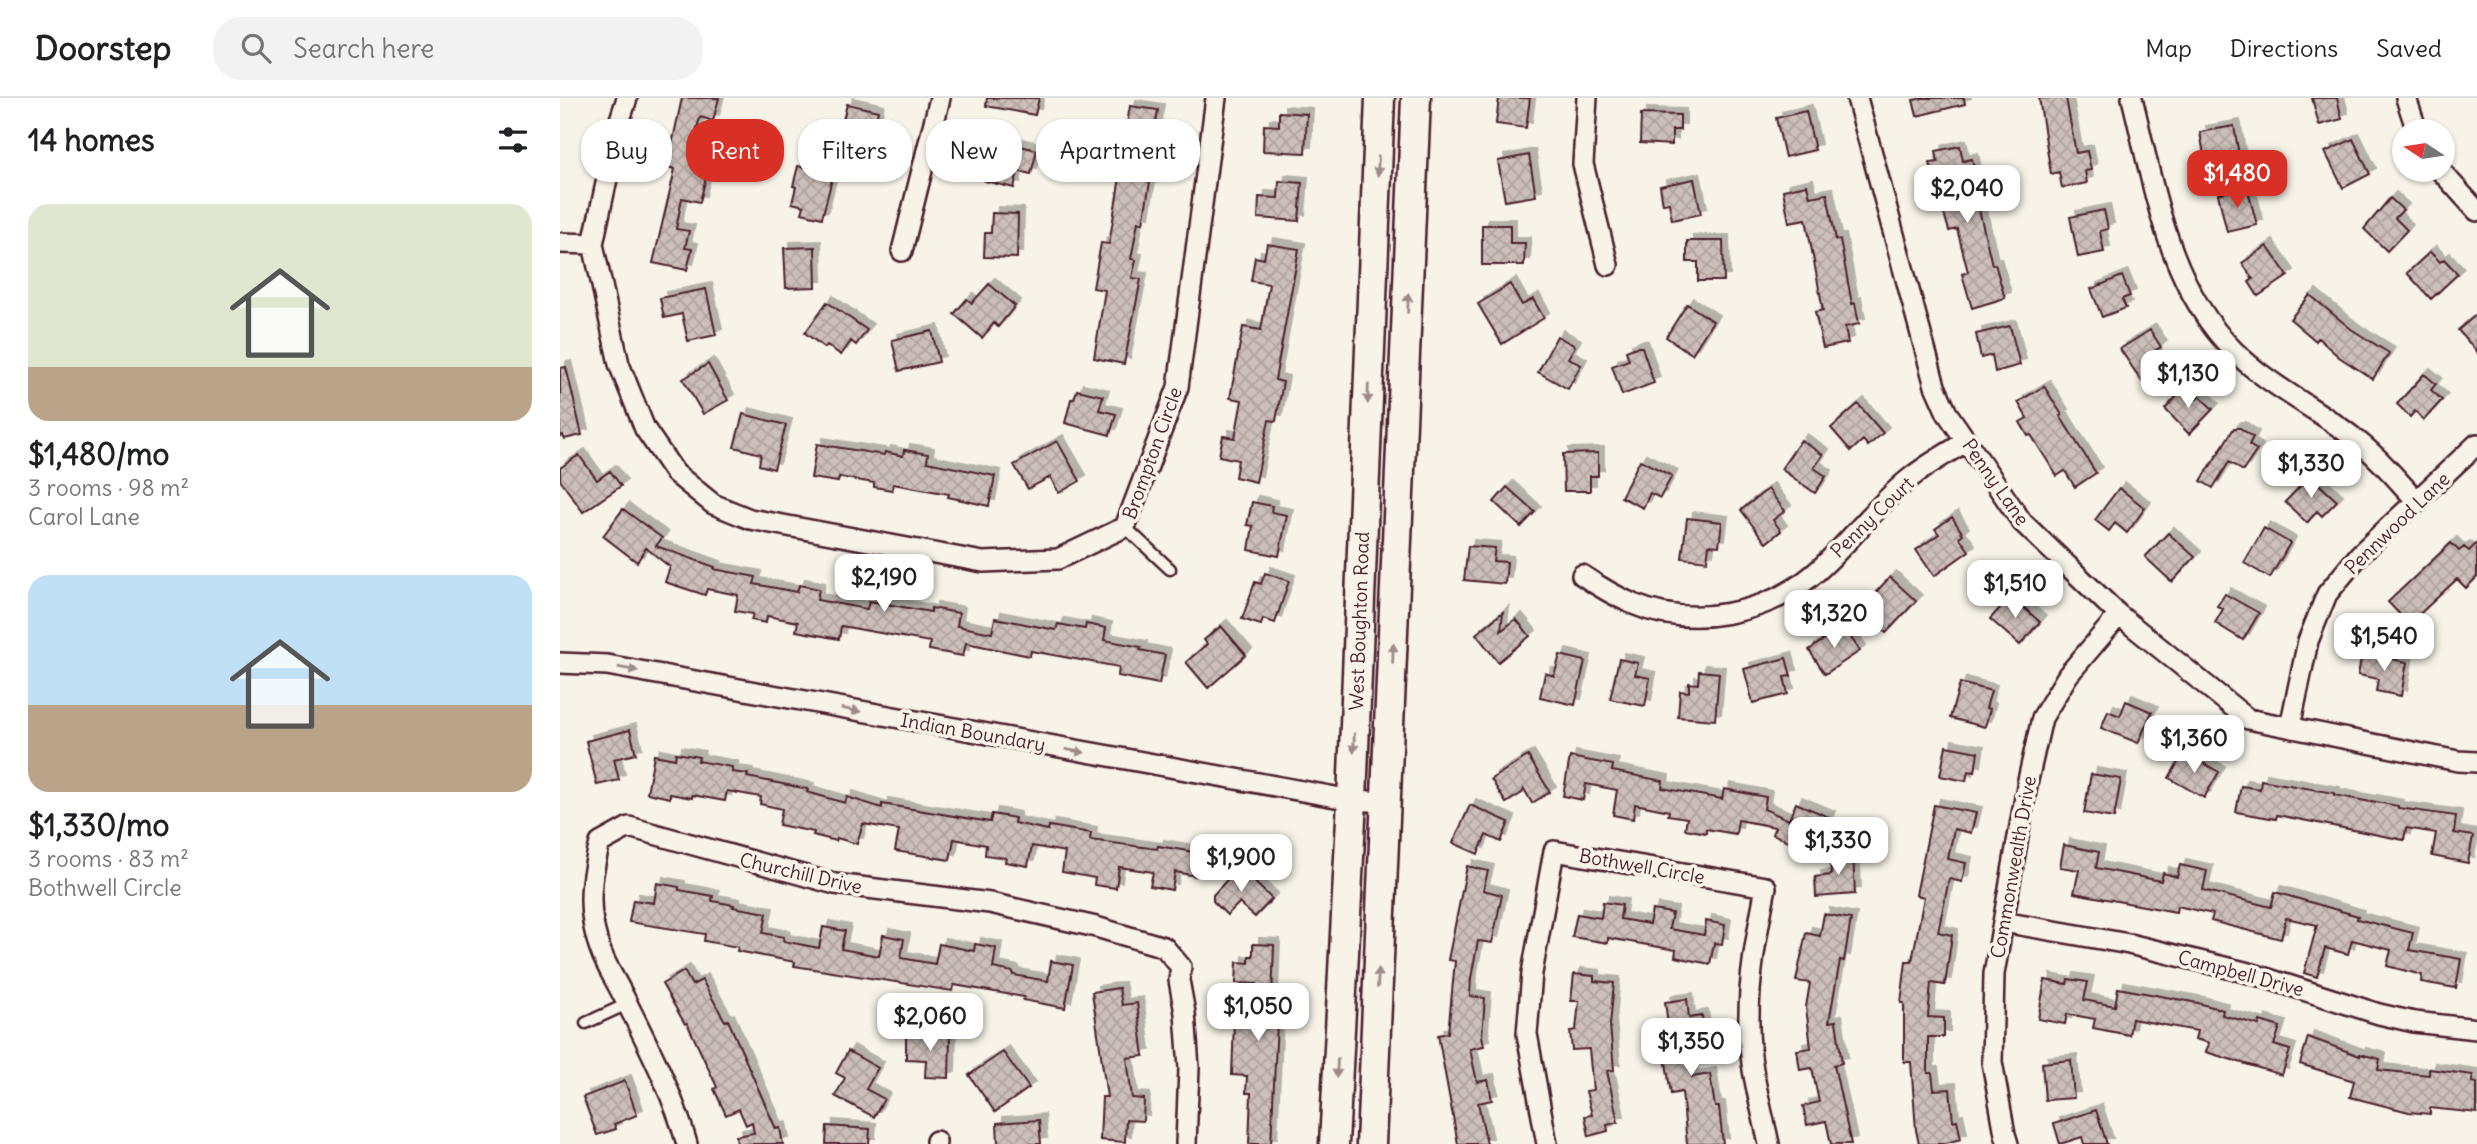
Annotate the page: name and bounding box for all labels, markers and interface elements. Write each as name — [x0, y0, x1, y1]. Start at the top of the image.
search box — [213, 17, 703, 80]
text: Doorstep — [35, 27, 171, 69]
icon: search — [237, 29, 275, 67]
text: Search here — [293, 32, 434, 65]
text: Map — [2145, 33, 2192, 63]
text: Directions — [2230, 33, 2338, 63]
text: Saved — [2376, 33, 2442, 63]
chip: Buy — [581, 119, 672, 182]
chip: Rent — [686, 119, 784, 182]
chip: Filters — [798, 119, 912, 182]
chip: New — [926, 119, 1022, 182]
chip: Apartment — [1036, 119, 1200, 182]
north arrow — [2392, 119, 2455, 182]
map controls — [2392, 119, 2455, 182]
text: 14 homes — [28, 121, 155, 159]
icon: filters — [494, 121, 532, 159]
pin: $1,480 — [2180, 150, 2294, 210]
one-way arrow — [1372, 155, 1383, 177]
text: $1,480 — [2203, 158, 2271, 187]
pin: $2,040 — [1910, 166, 2024, 225]
text: $2,040 — [1930, 173, 2004, 202]
icon: home — [217, 250, 343, 376]
one-way arrow — [1402, 292, 1413, 314]
pin: $1,130 — [2131, 350, 2245, 410]
text: $1,130 — [2157, 358, 2219, 387]
street label: Brompton Circle — [1117, 383, 1187, 523]
one-way arrow — [1363, 383, 1374, 405]
street label: Penny Lane — [1957, 434, 2035, 530]
text: $1,480/mo — [28, 435, 169, 473]
pin: $1,330 — [2254, 440, 2368, 500]
text: $1,330 — [2277, 448, 2345, 477]
street label: Pennwood Lane — [2339, 467, 2455, 579]
street label: Penny Court — [1825, 471, 1919, 563]
text: 3 rooms · 98 m² — [28, 473, 189, 502]
text: Carol Lane — [28, 502, 140, 531]
street label: West Boughton Road — [1344, 531, 1374, 711]
pin: $2,190 — [827, 554, 941, 614]
pin: $1,510 — [1958, 560, 2072, 620]
text: $2,190 — [851, 562, 917, 591]
text: $1,510 — [1983, 568, 2047, 597]
pin: $1,320 — [1777, 590, 1891, 650]
text: $1,320 — [1800, 598, 1868, 627]
pin: $1,540 — [2327, 614, 2441, 673]
icon: home — [217, 621, 343, 747]
text: $1,540 — [2350, 621, 2418, 650]
one-way arrow — [1388, 642, 1399, 664]
one-way arrow — [617, 663, 639, 674]
one-way arrow — [841, 705, 863, 716]
street label: Indian Boundary — [899, 707, 1047, 757]
pin: $1,360 — [2137, 716, 2251, 775]
text: $1,360 — [2160, 723, 2228, 752]
one-way arrow — [1349, 732, 1360, 754]
one-way arrow — [1064, 746, 1086, 757]
street label: Commonwealth Drive — [1985, 774, 2041, 960]
text: $1,330/mo — [28, 806, 169, 844]
pin: $1,330 — [1781, 818, 1895, 877]
text: $1,330 — [1804, 825, 1872, 854]
pin: $1,900 — [1184, 834, 1298, 894]
text: $1,900 — [1206, 842, 1276, 871]
street label: Bothwell Circle — [1577, 843, 1707, 889]
text: 3 rooms · 83 m² — [28, 844, 189, 873]
street label: Churchill Drive — [737, 847, 865, 899]
text: Bothwell Circle — [28, 873, 182, 902]
street label: Campbell Drive — [2175, 945, 2307, 1001]
one-way arrow — [1373, 967, 1384, 989]
pin: $1,050 — [1201, 984, 1315, 1043]
text: $1,050 — [1223, 991, 1293, 1020]
pin: $2,060 — [873, 993, 987, 1053]
text: $2,060 — [893, 1001, 967, 1030]
pin: $1,350 — [1634, 1018, 1748, 1078]
text: $1,350 — [1657, 1026, 1725, 1055]
one-way arrow — [1331, 1057, 1342, 1079]

